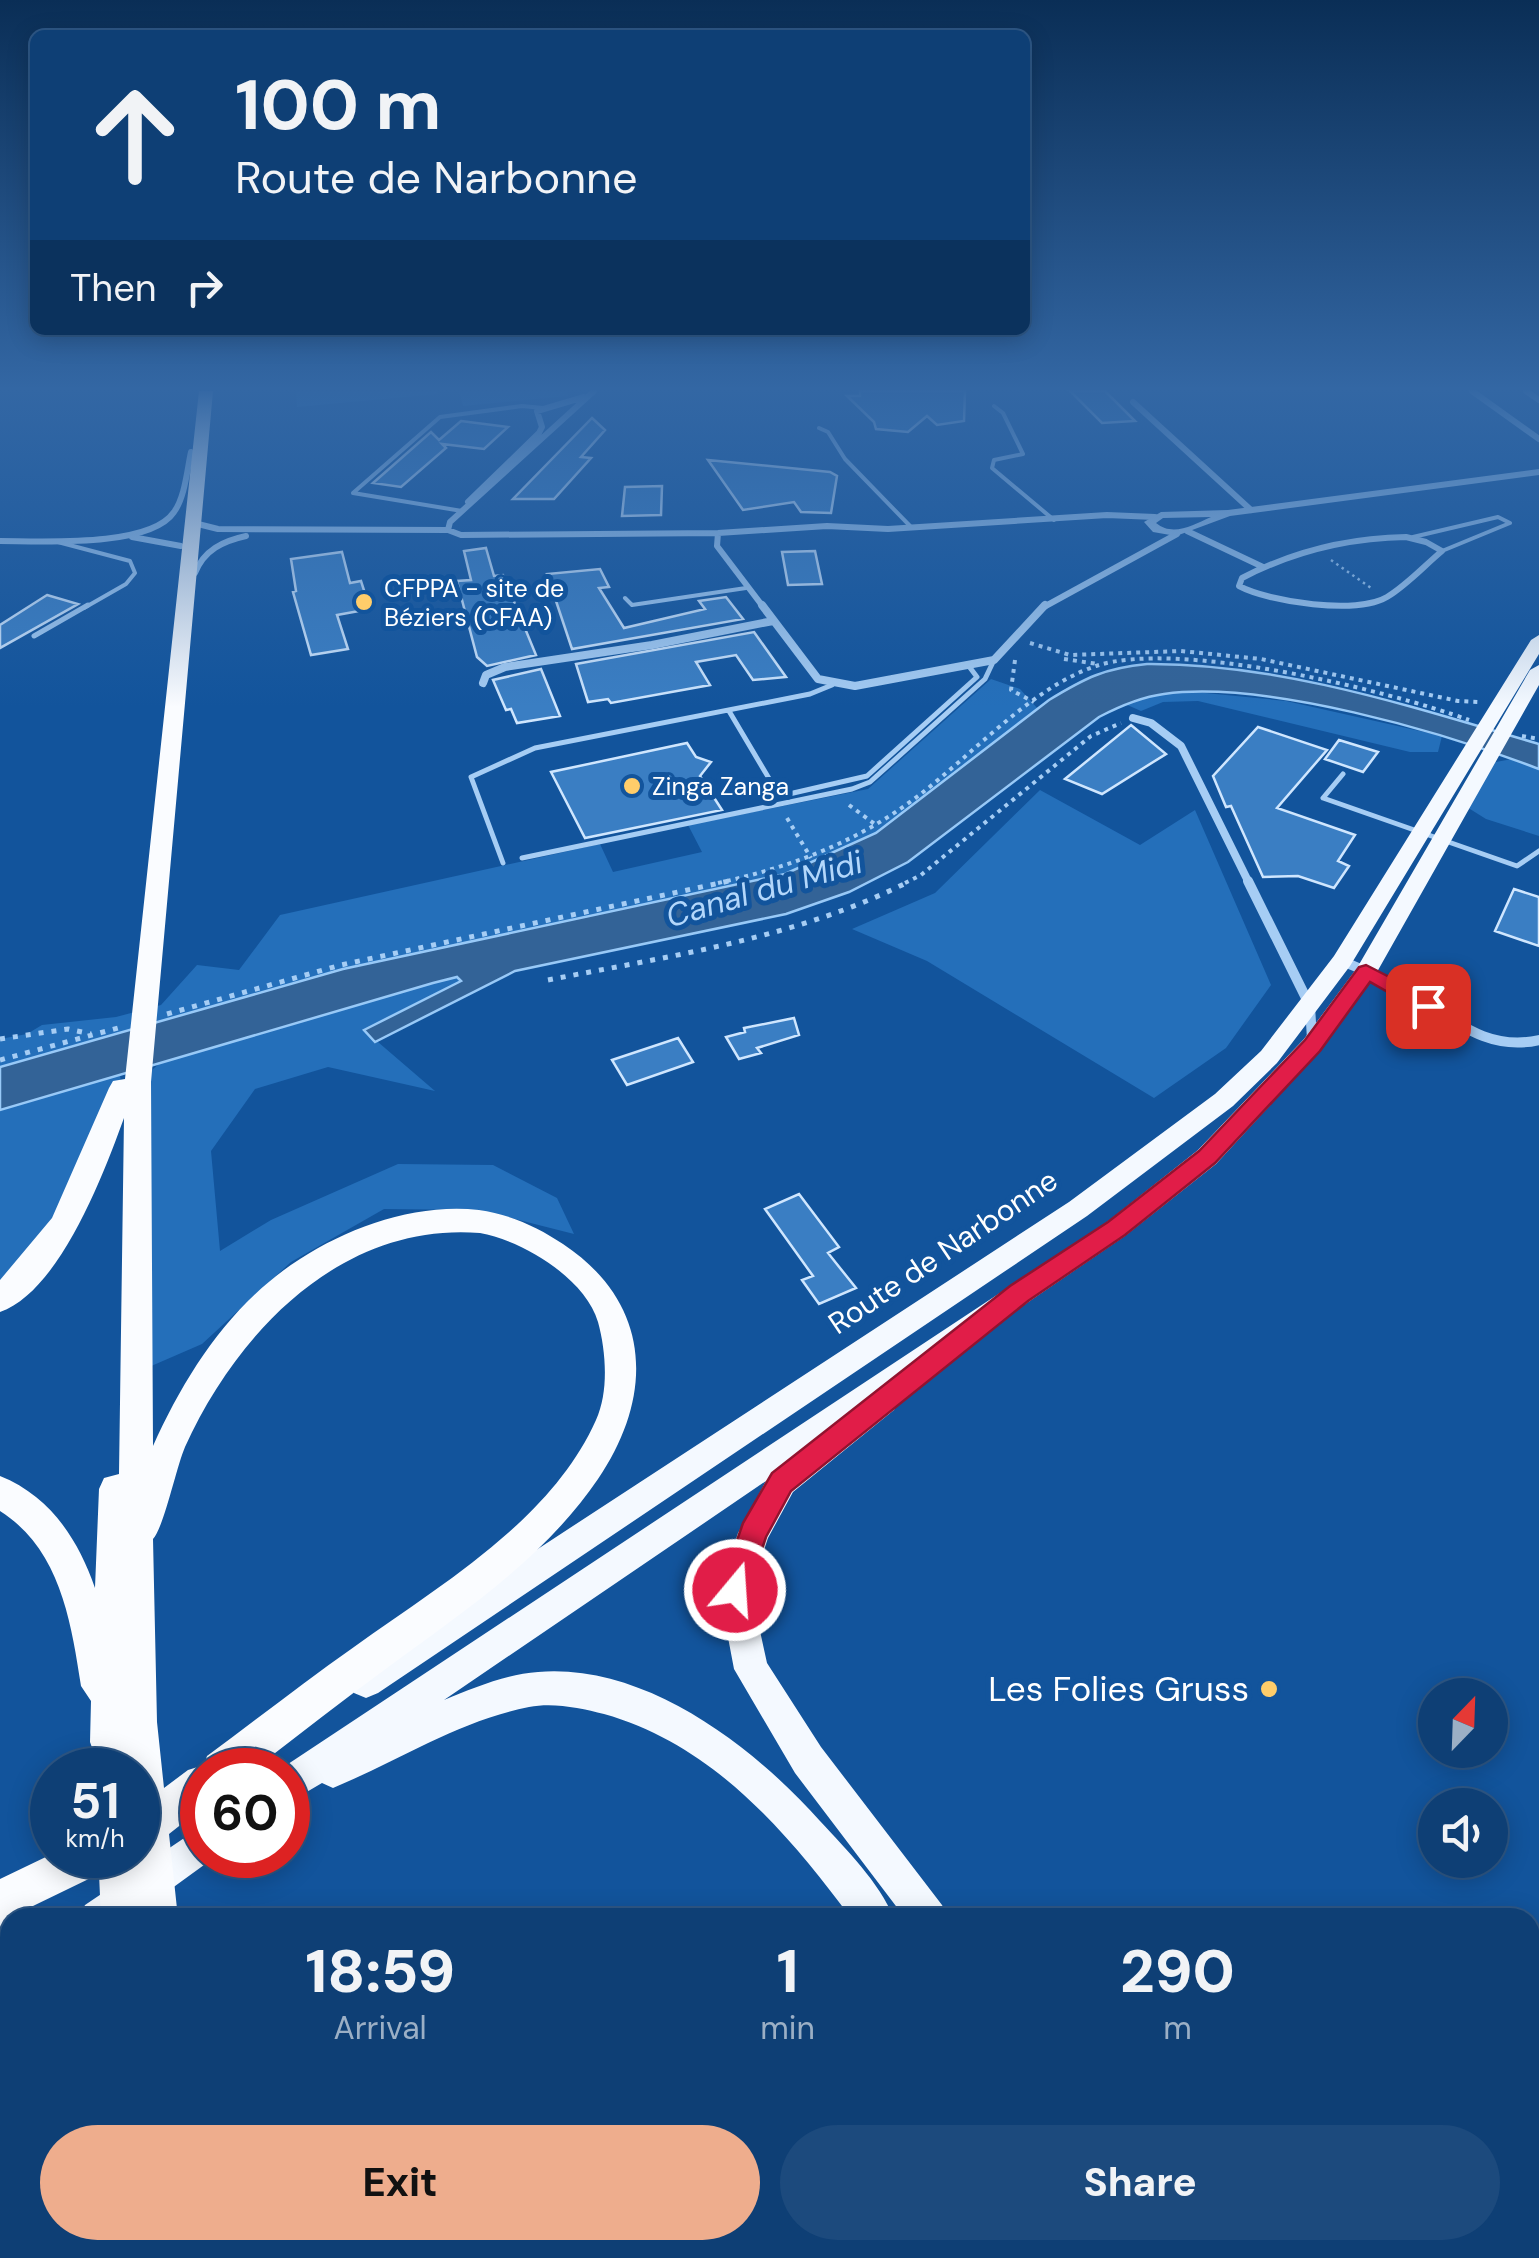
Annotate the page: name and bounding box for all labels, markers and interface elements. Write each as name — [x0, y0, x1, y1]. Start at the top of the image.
text: 100 m — [235, 60, 441, 151]
icon: ahead — [70, 70, 200, 200]
text: Route de Narbonne — [235, 148, 637, 207]
icon: right — [177, 260, 232, 315]
text: Then — [70, 263, 157, 313]
place label: CFPPA - site de Béziers (CFAA) — [384, 572, 564, 634]
marker: CFPPA - site de Béziers (CFAA) — [353, 591, 375, 613]
place label: Zinga Zanga — [652, 770, 789, 803]
marker: Zinga Zanga — [621, 775, 643, 797]
water label: Canal du Midi — [661, 841, 868, 937]
pin — [1386, 964, 1471, 1049]
icon: arrive — [1401, 979, 1456, 1034]
street label: Route de Narbonne — [821, 1160, 1065, 1343]
position arrow — [683, 1538, 787, 1642]
place label: Les Folies Gruss — [988, 1666, 1249, 1712]
marker: Les Folies Gruss — [1258, 1678, 1280, 1700]
north arrow — [1418, 1678, 1508, 1768]
map controls — [1418, 1678, 1508, 1878]
speed limit sign: 60 — [180, 1748, 310, 1878]
text: 51 — [70, 1768, 120, 1834]
button: sound — [1418, 1788, 1508, 1878]
text: km/h — [65, 1822, 125, 1855]
text: 18:59 — [305, 1932, 455, 2011]
text: 1 — [776, 1932, 799, 2011]
text: 290 — [1120, 1932, 1235, 2011]
text: Arrival — [334, 2007, 427, 2049]
text: min — [760, 2007, 815, 2049]
text: m — [1163, 2007, 1192, 2049]
button: Exit — [40, 2125, 760, 2240]
button: Share — [780, 2125, 1500, 2240]

